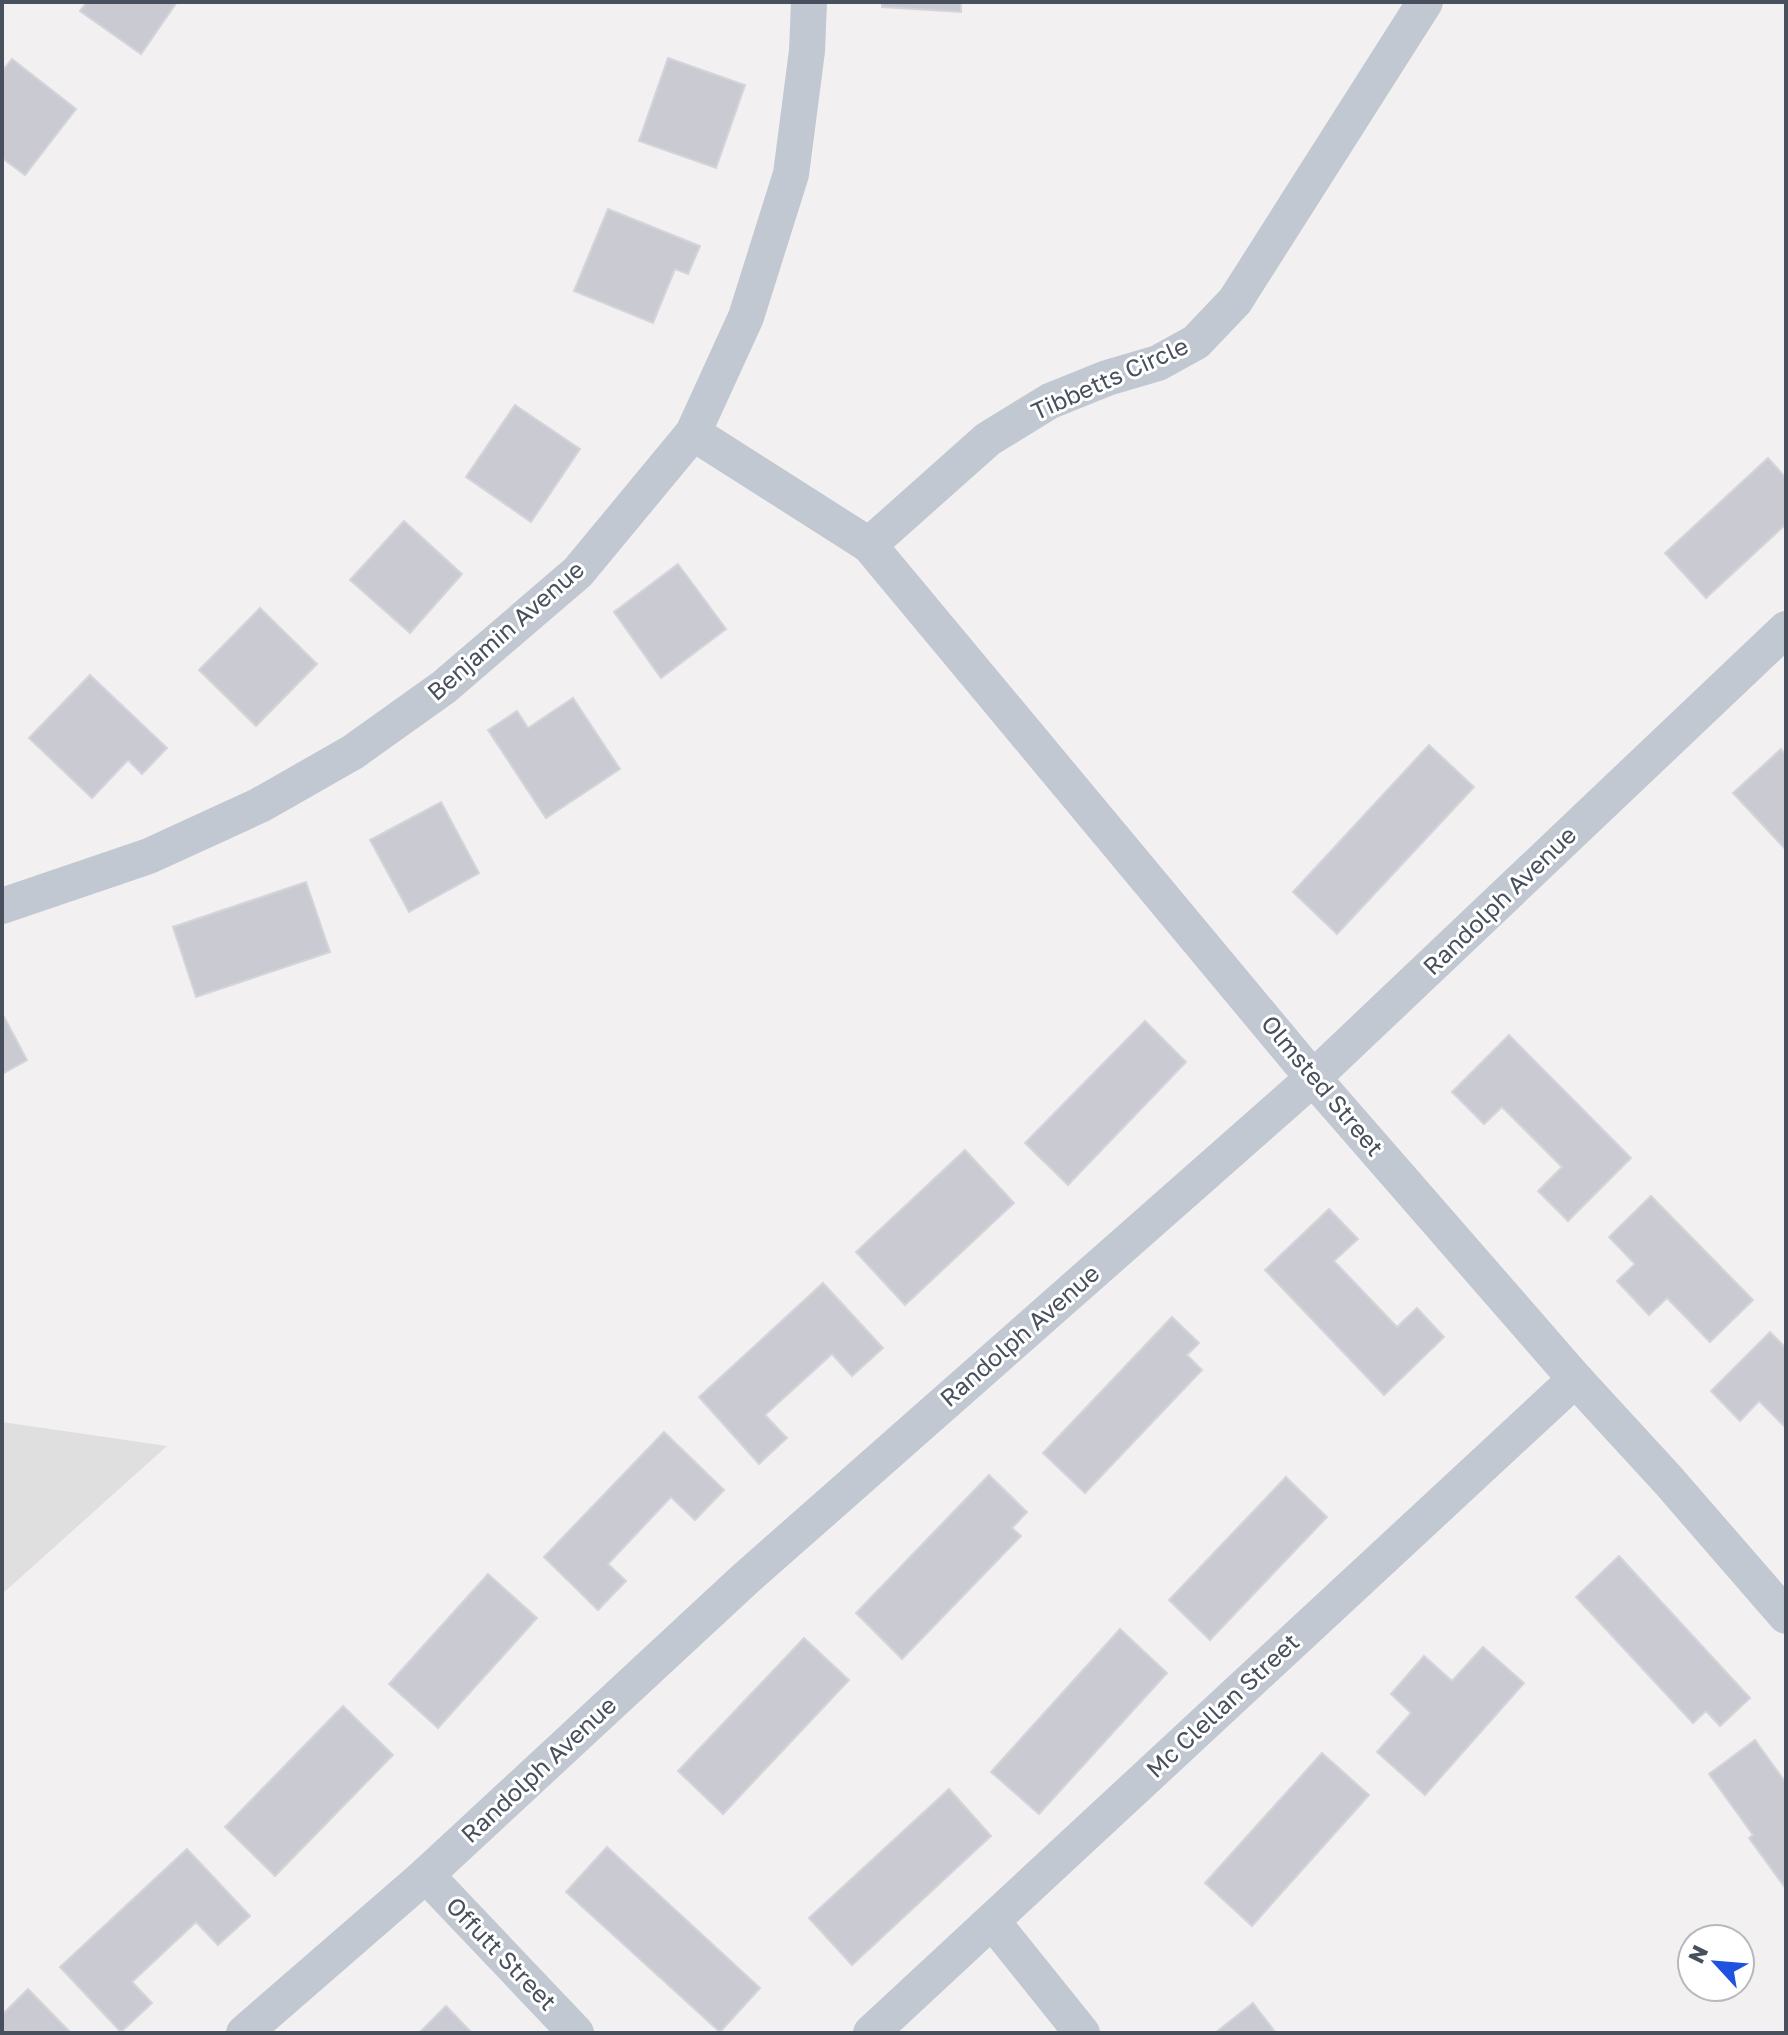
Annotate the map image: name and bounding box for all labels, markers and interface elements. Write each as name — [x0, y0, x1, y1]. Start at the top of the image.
street label: Tibbetts Circle — [1026, 330, 1192, 425]
street label: Benjamin Avenue — [421, 554, 589, 706]
street label: Randolph Avenue — [1416, 820, 1581, 980]
street label: Olmsted Street — [1256, 1009, 1390, 1161]
street label: Randolph Avenue — [933, 1258, 1105, 1412]
street label: Mc Clellan Street — [1140, 1627, 1304, 1783]
street label: Randolph Avenue — [454, 1690, 622, 1848]
street label: Offutt Street — [441, 1890, 563, 2016]
north arrow — [1676, 1923, 1756, 2003]
text: N — [1682, 1941, 1713, 1967]

